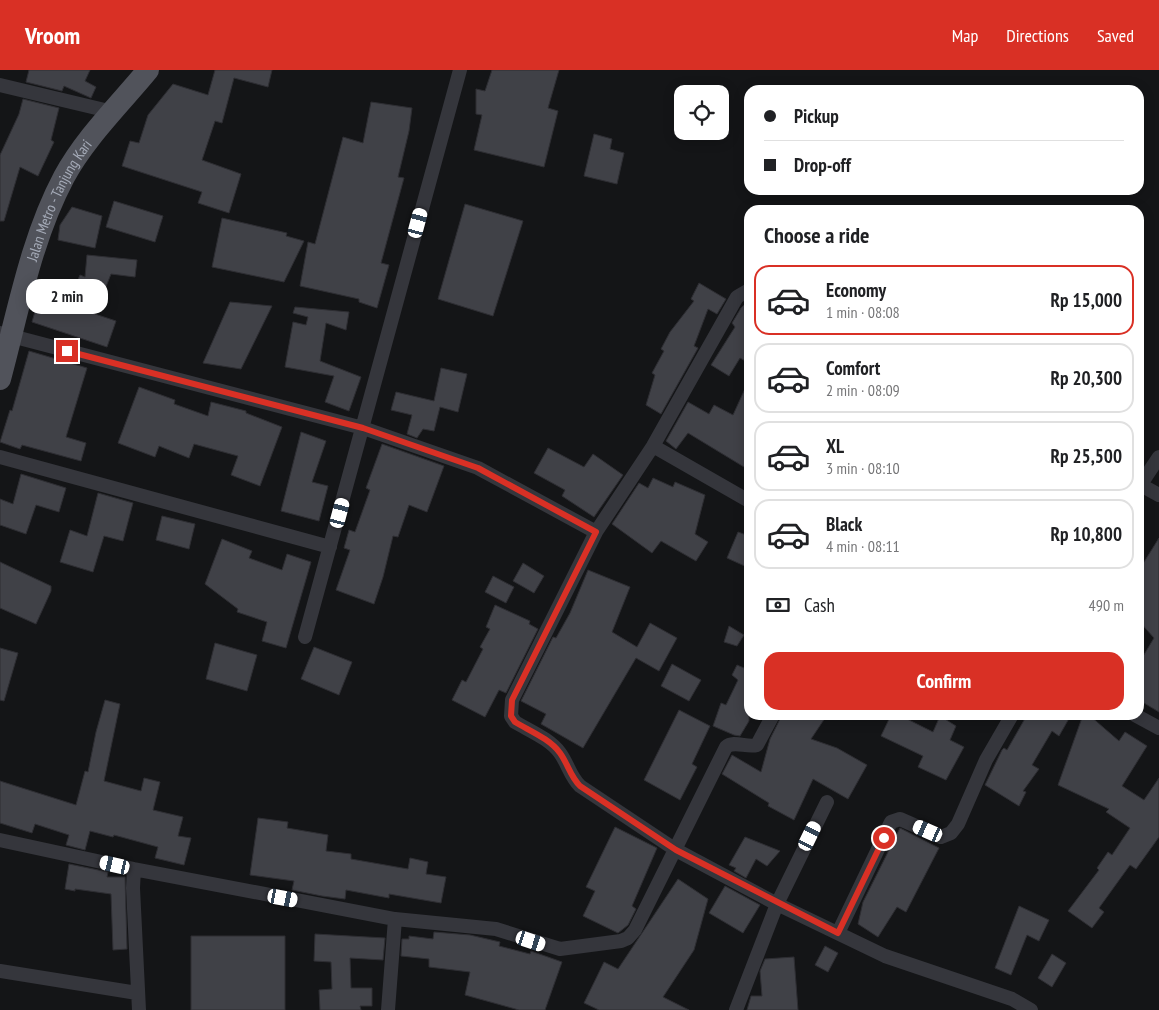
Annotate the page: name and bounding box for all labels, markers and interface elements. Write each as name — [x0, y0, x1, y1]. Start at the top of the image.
text: Vroom — [25, 20, 80, 51]
text: Map — [952, 24, 978, 47]
text: Directions — [1006, 24, 1069, 47]
text: Saved — [1097, 24, 1134, 47]
map controls — [674, 85, 729, 140]
button: locate — [674, 85, 729, 140]
text: Pickup — [794, 104, 839, 128]
street label: Jalan Metro - Tanjung Kari — [21, 135, 95, 264]
text: Drop-off — [794, 153, 851, 177]
car — [406, 207, 429, 239]
text: Choose a ride — [764, 221, 869, 249]
callout: 2 min — [26, 278, 108, 314]
icon: car — [766, 278, 811, 323]
text: Economy — [826, 278, 886, 302]
text: 2 min — [51, 286, 83, 306]
text: Rp 15,000 — [1051, 288, 1122, 312]
text: 1 min · 08:08 — [826, 302, 900, 322]
route end — [56, 340, 78, 362]
icon: car — [766, 356, 811, 401]
text: Comfort — [826, 356, 880, 380]
text: Rp 20,300 — [1051, 366, 1122, 390]
text: 2 min · 08:09 — [826, 380, 900, 400]
icon: car — [766, 434, 811, 479]
text: XL — [826, 434, 844, 458]
text: Rp 25,500 — [1051, 444, 1122, 468]
text: 3 min · 08:10 — [826, 458, 900, 478]
car — [328, 497, 351, 529]
icon: car — [766, 512, 811, 557]
text: Black — [826, 512, 862, 536]
text: Rp 10,800 — [1051, 522, 1122, 546]
text: 4 min · 08:11 — [826, 536, 900, 556]
icon: cash — [764, 591, 792, 619]
text: Cash — [804, 593, 835, 617]
text: 490 m — [1089, 595, 1124, 615]
button: Confirm — [764, 652, 1124, 710]
car — [911, 818, 944, 844]
car — [796, 819, 823, 853]
route start — [873, 827, 895, 849]
car — [98, 854, 131, 876]
car — [266, 888, 299, 908]
car — [514, 929, 547, 953]

